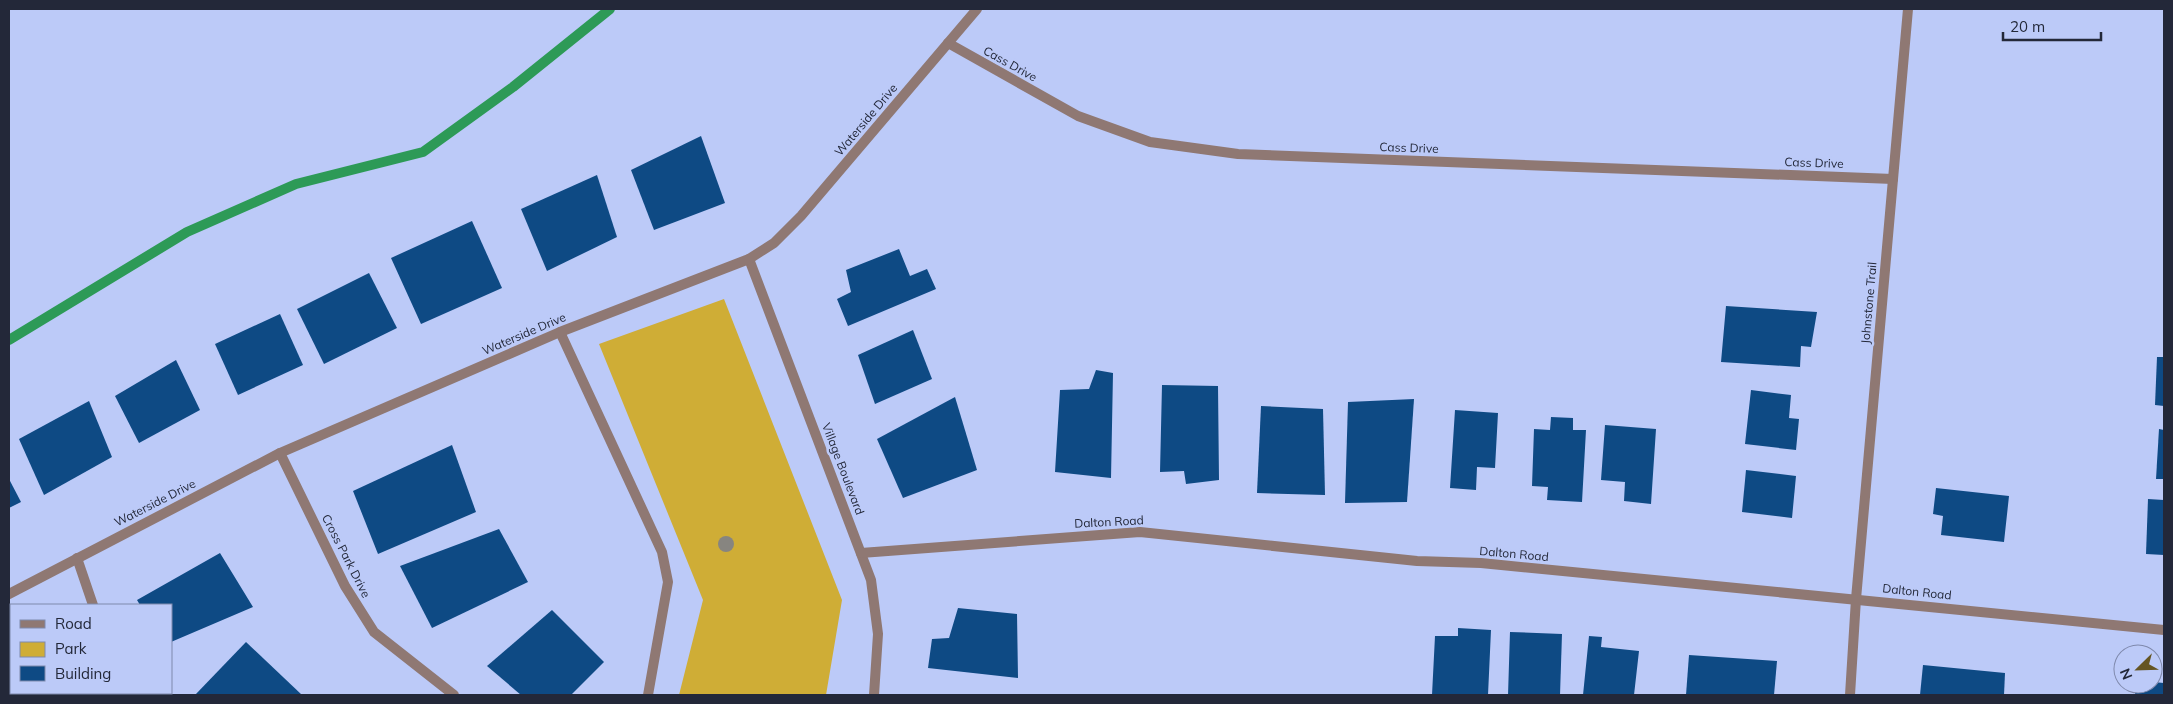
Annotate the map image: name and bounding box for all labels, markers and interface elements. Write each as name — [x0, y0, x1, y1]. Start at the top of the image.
scale bar — [2003, 10, 2100, 42]
text: 20 m — [2010, 17, 2045, 36]
street label: Cass Drive — [981, 43, 1040, 84]
street label: Waterside Drive — [831, 81, 900, 159]
street label: Cass Drive — [1379, 139, 1439, 156]
street label: Cass Drive — [1784, 154, 1844, 171]
street label: Johnstone Trail — [1857, 261, 1880, 344]
street label: Waterside Drive — [480, 309, 568, 358]
street label: Village Boulevard — [819, 421, 868, 517]
street label: Waterside Drive — [112, 476, 198, 530]
street label: Cross Park Drive — [319, 511, 374, 600]
street label: Dalton Road — [1074, 512, 1144, 531]
street label: Dalton Road — [1479, 543, 1549, 564]
street label: Dalton Road — [1882, 580, 1952, 603]
legend — [10, 604, 172, 694]
text: Road — [55, 614, 92, 633]
text: Park — [55, 639, 87, 658]
north arrow — [2113, 644, 2163, 694]
text: Building — [55, 664, 111, 683]
text: N — [2116, 666, 2136, 682]

